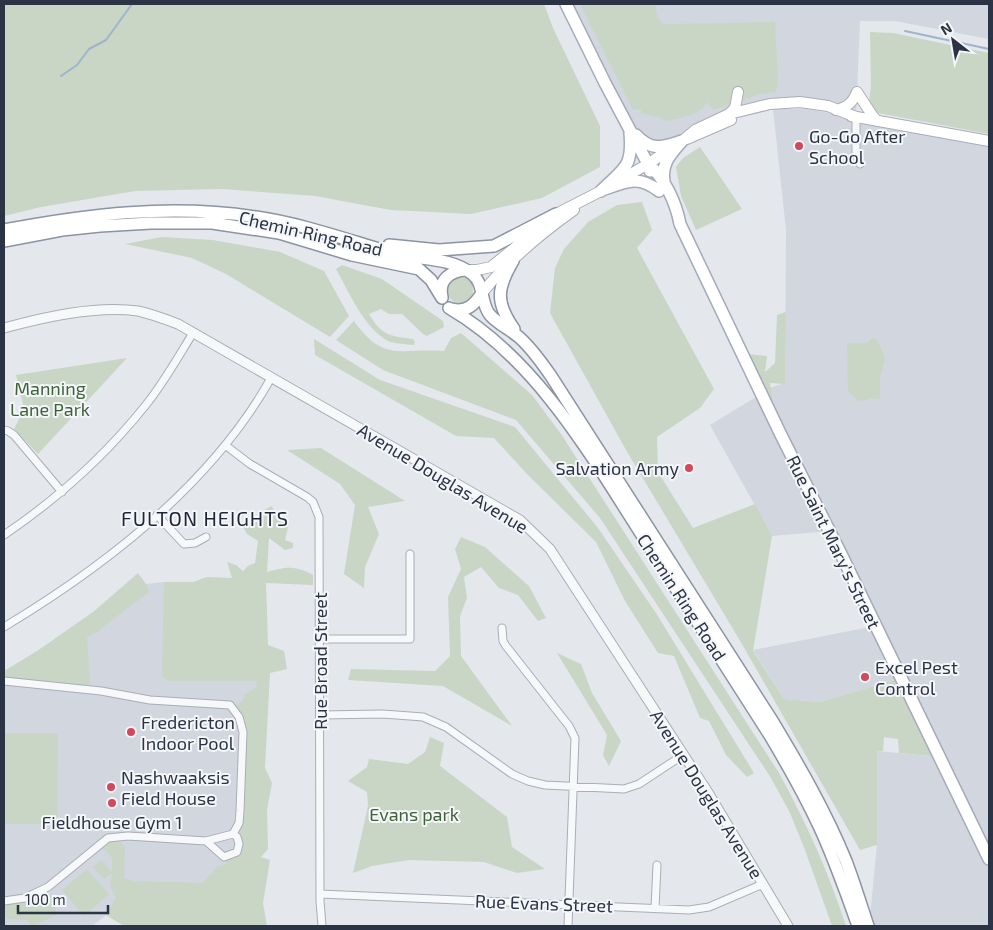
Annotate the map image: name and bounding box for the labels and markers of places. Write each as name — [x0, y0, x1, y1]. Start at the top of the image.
place label: Go-Go After School — [809, 125, 905, 168]
marker: Go-Go After School — [793, 140, 805, 152]
place label: Salvation Army — [555, 457, 679, 479]
marker: Salvation Army — [683, 462, 695, 474]
place label: Excel Pest Control — [875, 656, 958, 699]
marker: Excel Pest Control — [859, 671, 871, 683]
place label: Fredericton Indoor Pool — [141, 711, 235, 754]
marker: Fredericton Indoor Pool — [125, 726, 137, 738]
place label: Nashwaaksis Field House — [121, 766, 230, 809]
marker: Nashwaaksis Field House — [105, 781, 117, 793]
marker: Fieldhouse Gym 1 — [106, 797, 118, 809]
place label: Fieldhouse Gym 1 — [41, 811, 183, 833]

